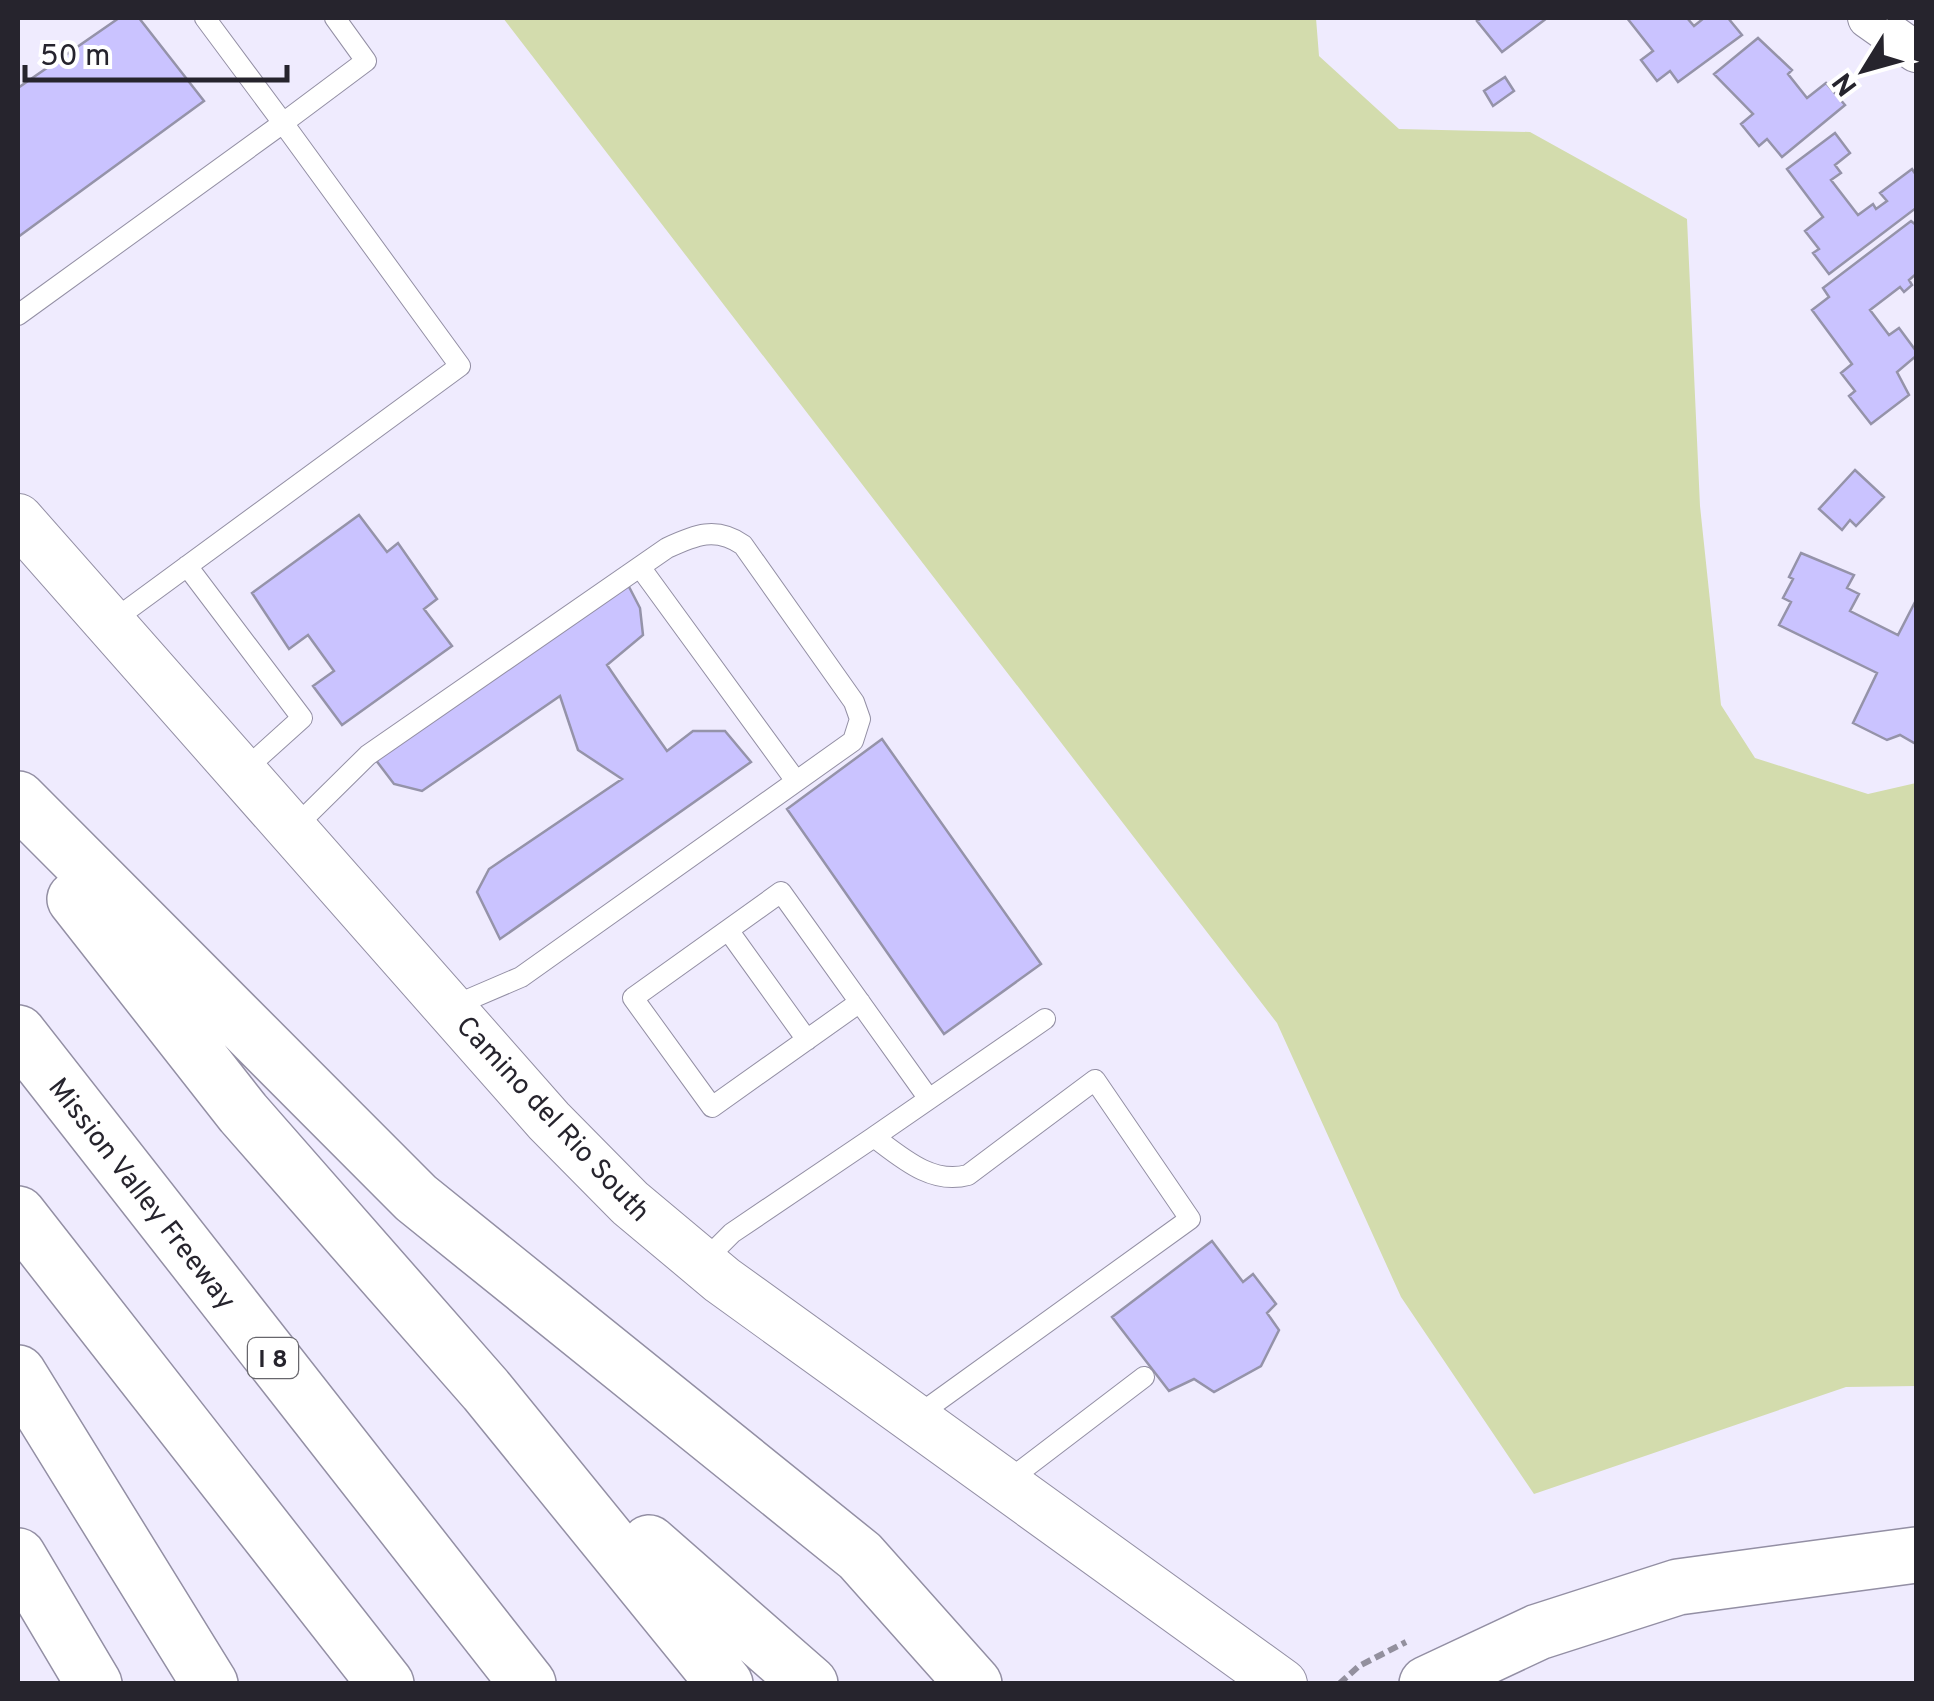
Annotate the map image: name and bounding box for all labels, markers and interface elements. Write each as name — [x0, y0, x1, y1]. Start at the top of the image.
scale bar — [25, 20, 288, 82]
north arrow — [1814, 20, 1914, 120]
text: 50 m — [40, 39, 110, 76]
text: N — [1826, 64, 1867, 102]
street label: Camino del Rio South — [447, 1010, 657, 1231]
street label: Mission Valley Freeway — [39, 1072, 242, 1318]
road number: I 8 — [248, 1338, 298, 1378]

